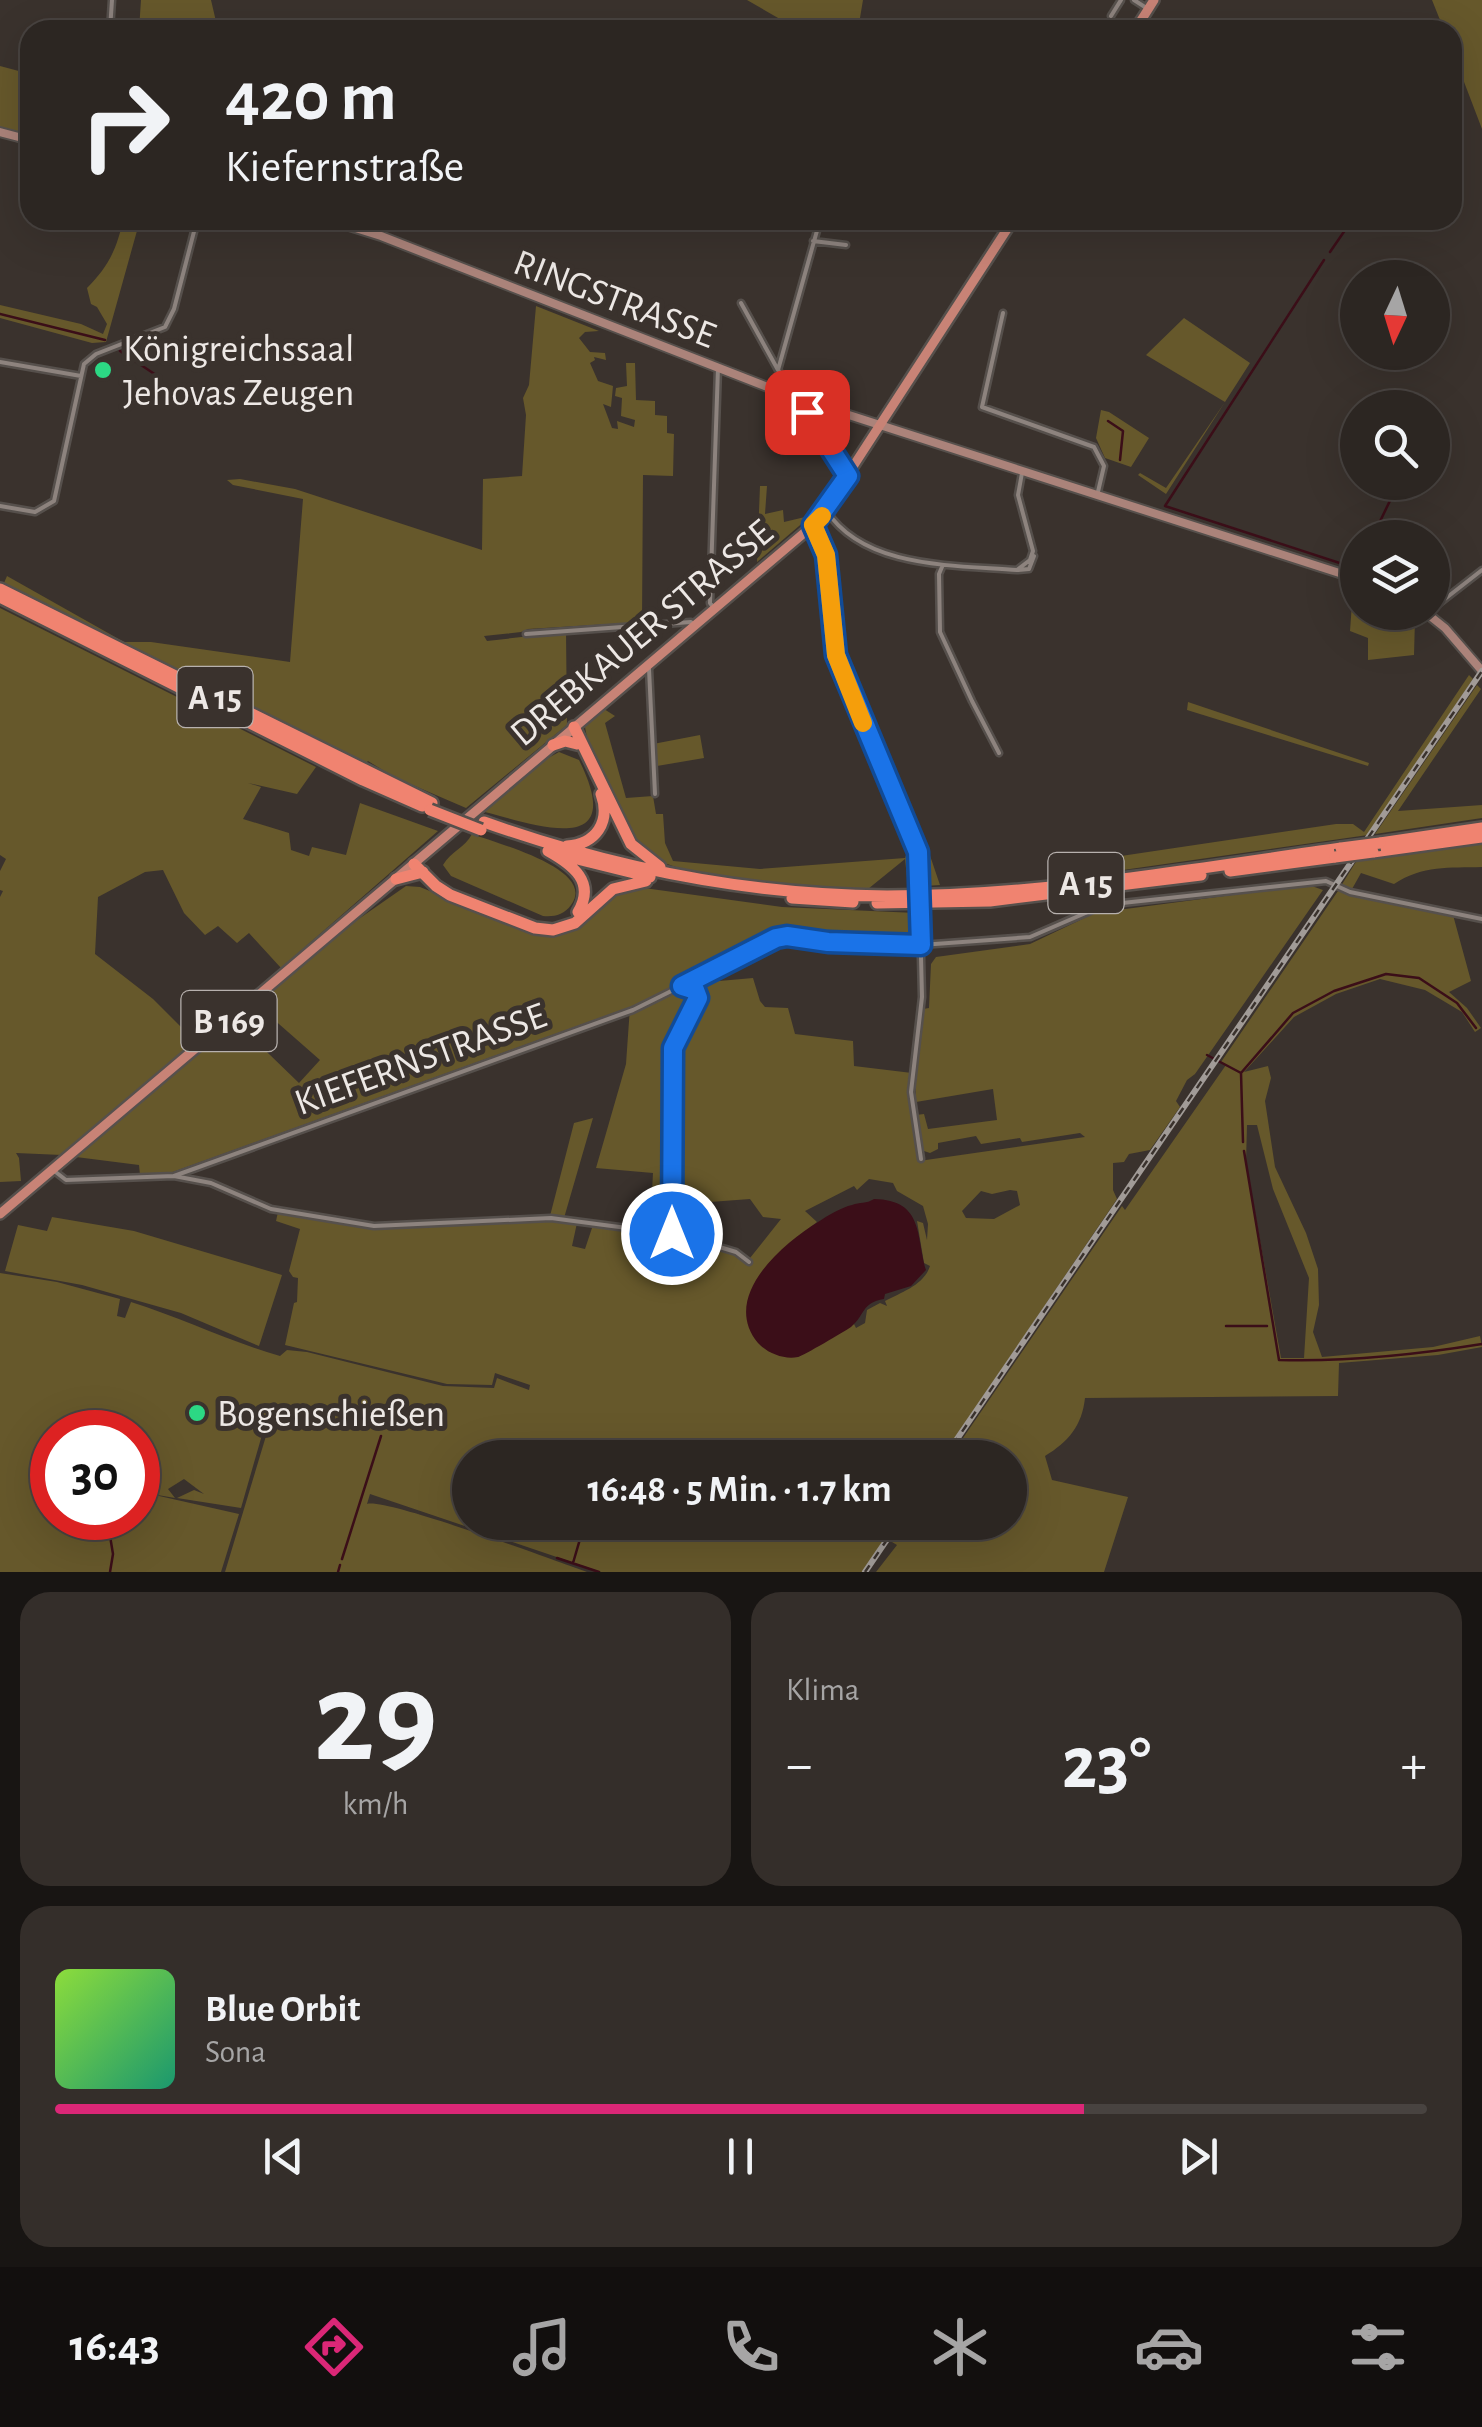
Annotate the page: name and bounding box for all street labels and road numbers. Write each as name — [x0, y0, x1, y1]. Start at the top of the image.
street label: RINGSTRASSE — [508, 244, 720, 356]
street label: DREBKAUER STRASSE — [504, 513, 781, 754]
road number: A 15 — [178, 667, 252, 727]
road number: A 15 — [1048, 853, 1124, 913]
road number: B 169 — [182, 991, 276, 1051]
street label: KIEFERNSTRASSE — [290, 997, 551, 1123]

